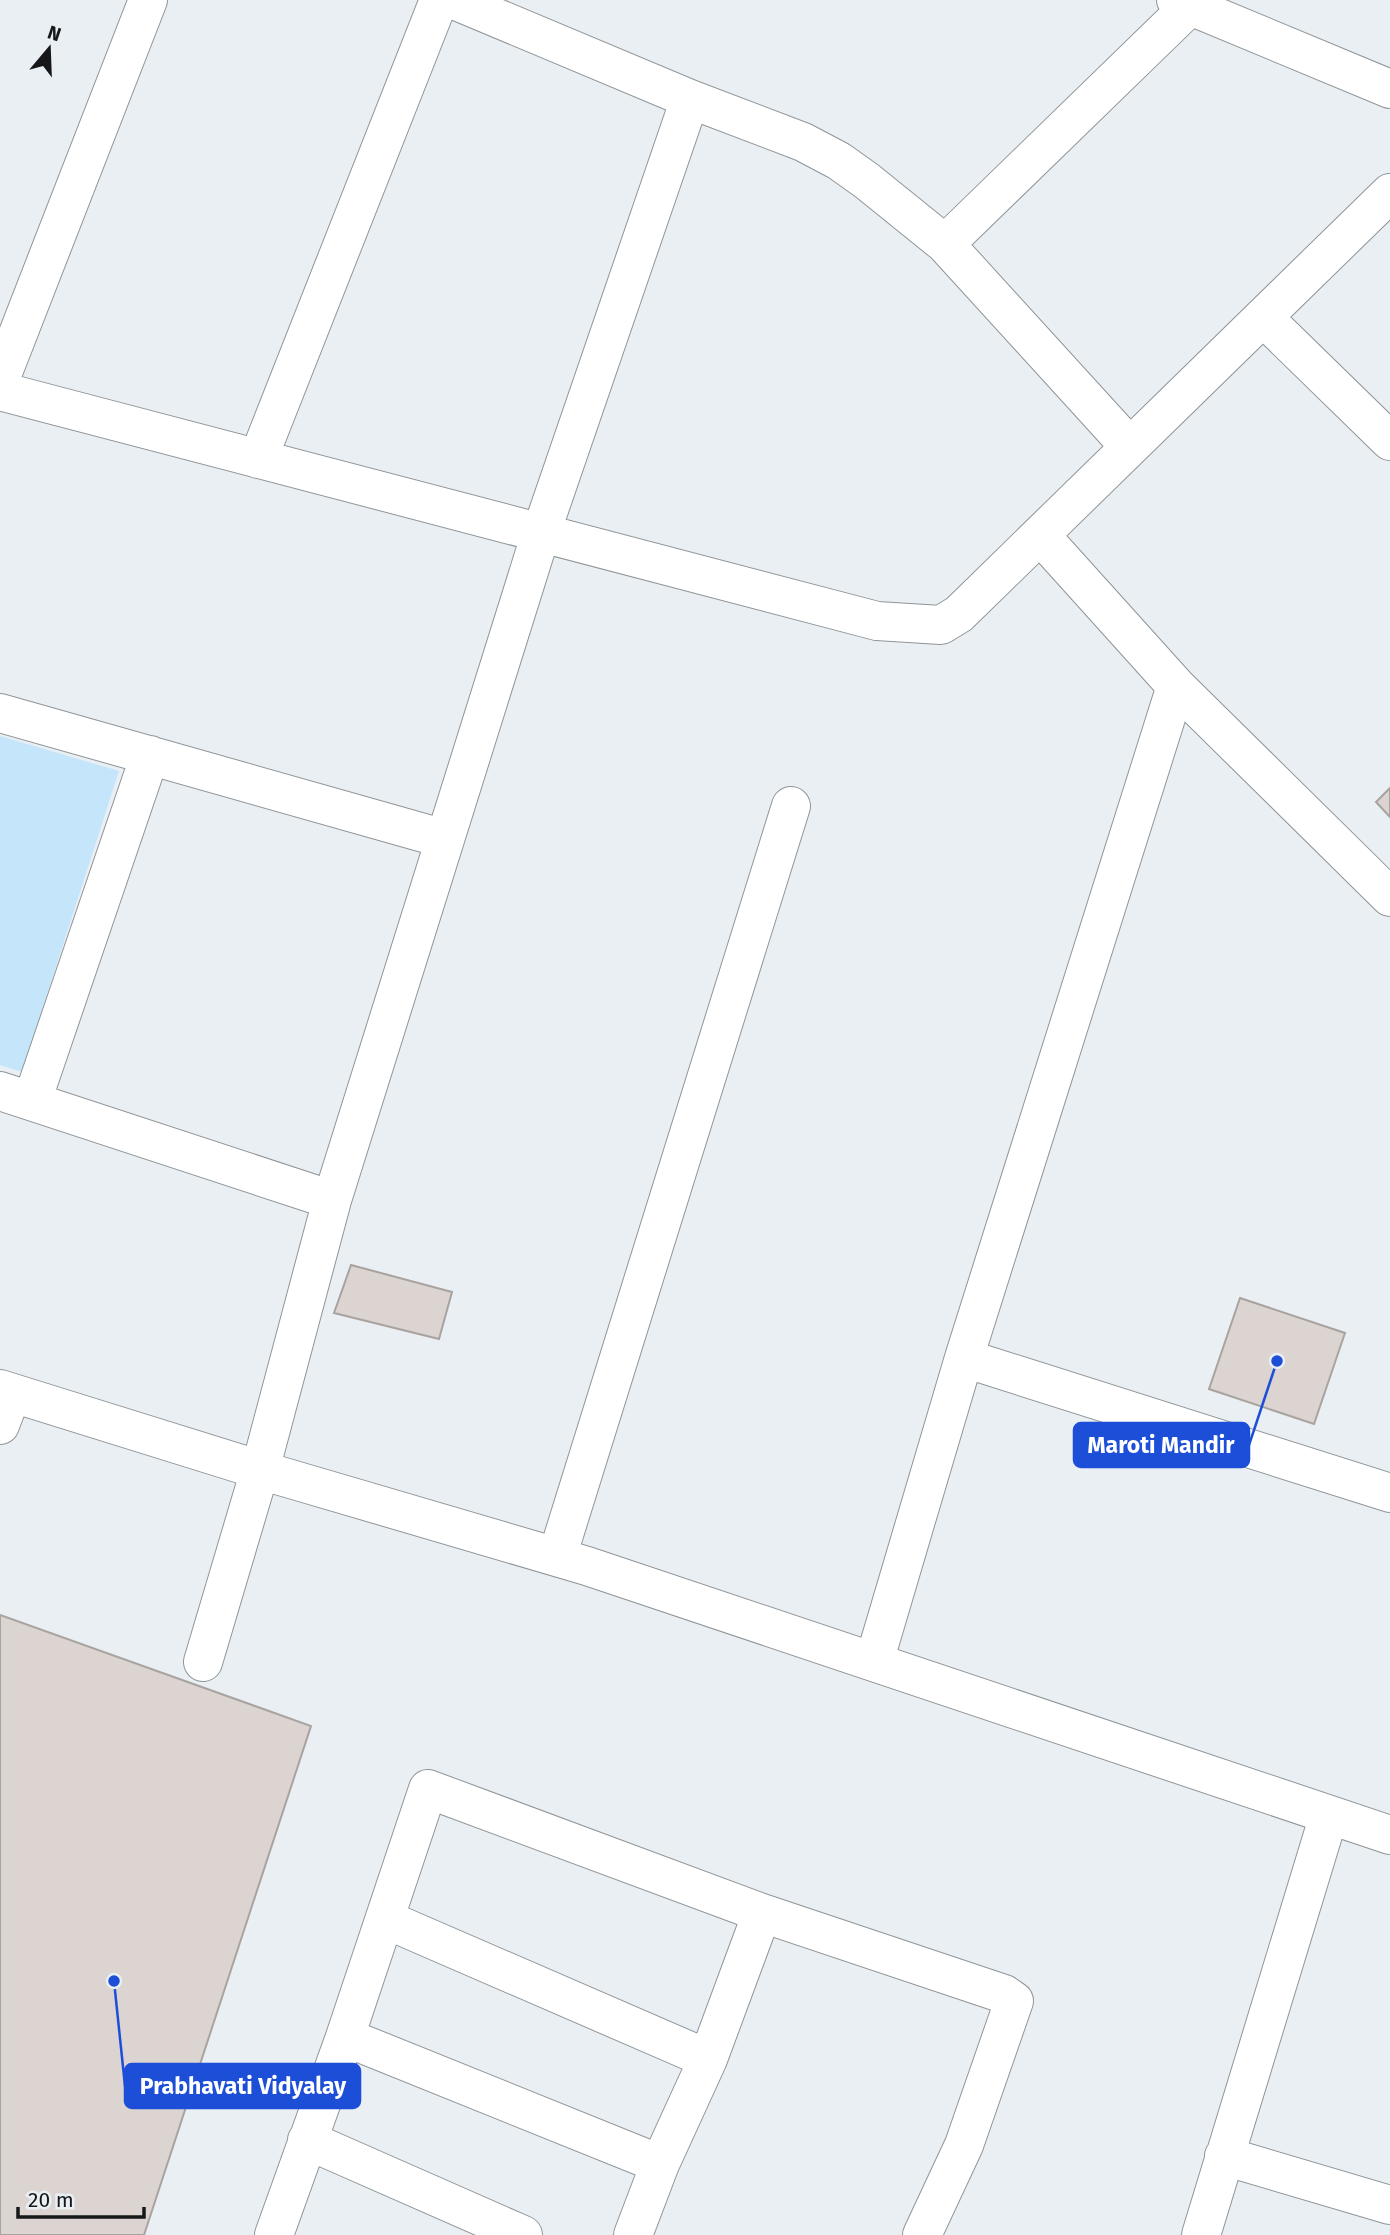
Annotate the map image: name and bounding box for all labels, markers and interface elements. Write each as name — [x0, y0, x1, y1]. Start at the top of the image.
north arrow — [14, 14, 84, 84]
text: N — [45, 20, 64, 46]
callout: Maroti Mandir — [1074, 1423, 1249, 1467]
text: Maroti Mandir — [1088, 1431, 1235, 1459]
callout: Prabhavati Vidyalay — [125, 2064, 360, 2108]
text: Prabhavati Vidyalay — [140, 2072, 347, 2100]
scale bar — [18, 2176, 144, 2220]
text: 20 m — [28, 2187, 74, 2213]

